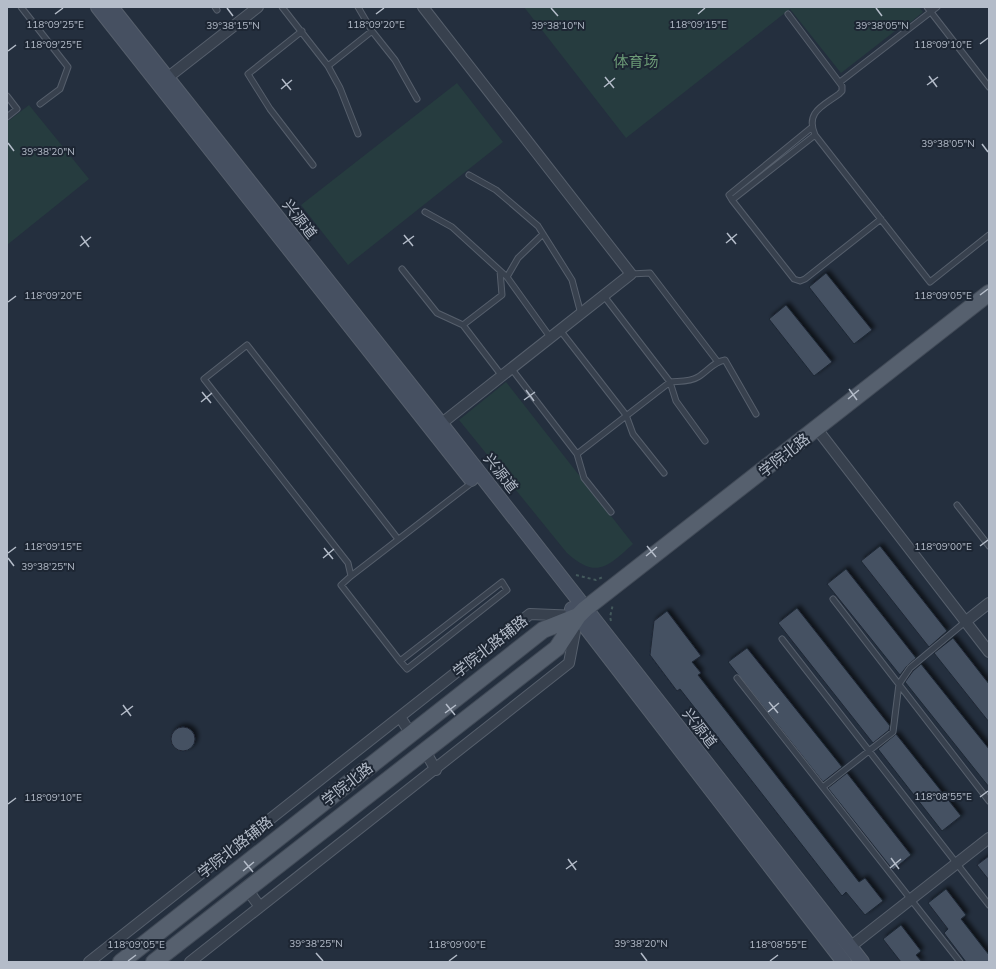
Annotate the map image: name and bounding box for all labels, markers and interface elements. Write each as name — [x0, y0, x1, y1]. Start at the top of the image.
text: 118°09'25"E — [26, 18, 84, 31]
text: 118°09'20"E — [347, 18, 405, 31]
text: 118°09'15"E — [669, 18, 727, 31]
text: 39°38'15"N — [206, 19, 260, 32]
text: 39°38'10"N — [531, 19, 585, 32]
text: 39°38'05"N — [855, 19, 909, 32]
text: 118°09'25"E — [24, 38, 82, 51]
text: 118°09'10"E — [914, 38, 972, 51]
park label: 体育场 — [613, 52, 659, 71]
text: 39°38'05"N — [921, 137, 975, 150]
text: 39°38'20"N — [21, 145, 75, 158]
street label: 兴源道 — [279, 195, 321, 243]
text: 118°09'20"E — [24, 289, 82, 302]
text: 118°09'05"E — [914, 289, 972, 302]
street label: 学院北路 — [755, 429, 813, 481]
street label: 兴源道 — [480, 449, 522, 497]
text: 118°09'15"E — [24, 540, 82, 553]
text: 118°09'00"E — [914, 540, 972, 553]
text: 39°38'25"N — [21, 560, 75, 573]
street label: 学院北路辅路 — [449, 611, 531, 681]
street label: 兴源道 — [679, 704, 721, 752]
street label: 学院北路 — [318, 758, 376, 810]
text: 118°08'55"E — [914, 790, 972, 803]
text: 118°09'10"E — [24, 791, 82, 804]
street label: 学院北路辅路 — [194, 812, 276, 882]
text: 39°38'25"N — [289, 937, 343, 950]
text: 39°38'20"N — [614, 937, 668, 950]
text: 118°09'05"E — [107, 938, 165, 951]
text: 118°09'00"E — [428, 938, 486, 951]
text: 118°08'55"E — [749, 938, 807, 951]

